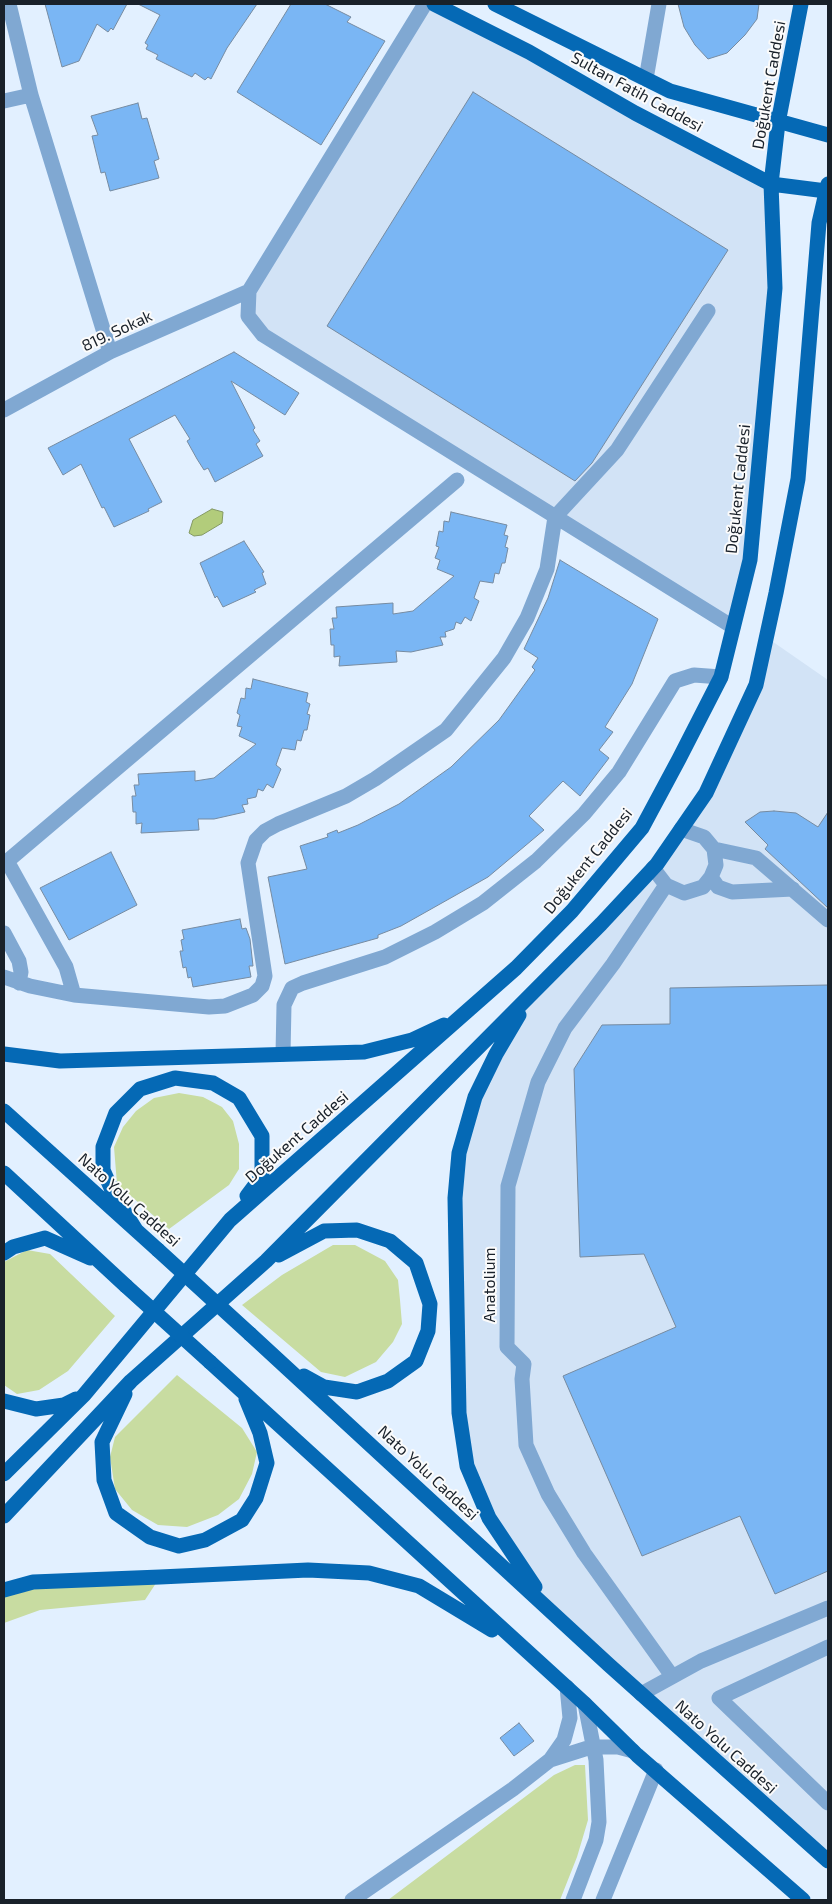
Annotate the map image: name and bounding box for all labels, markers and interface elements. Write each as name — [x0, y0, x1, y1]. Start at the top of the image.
street label: Doğukent Caddesi — [748, 19, 790, 151]
street label: Sultan Fatih Caddesi — [568, 48, 706, 136]
street label: 819. Sokak — [79, 306, 155, 356]
street label: Doğukent Caddesi — [722, 423, 754, 555]
street label: Doğukent Caddesi — [540, 804, 636, 918]
street label: Doğukent Caddesi — [242, 1087, 352, 1187]
street label: Nato Yolu Caddesi — [74, 1149, 184, 1251]
street label: Anatolium — [480, 1247, 500, 1323]
street label: Nato Yolu Caddesi — [374, 1422, 482, 1524]
street label: Nato Yolu Caddesi — [671, 1696, 781, 1798]

